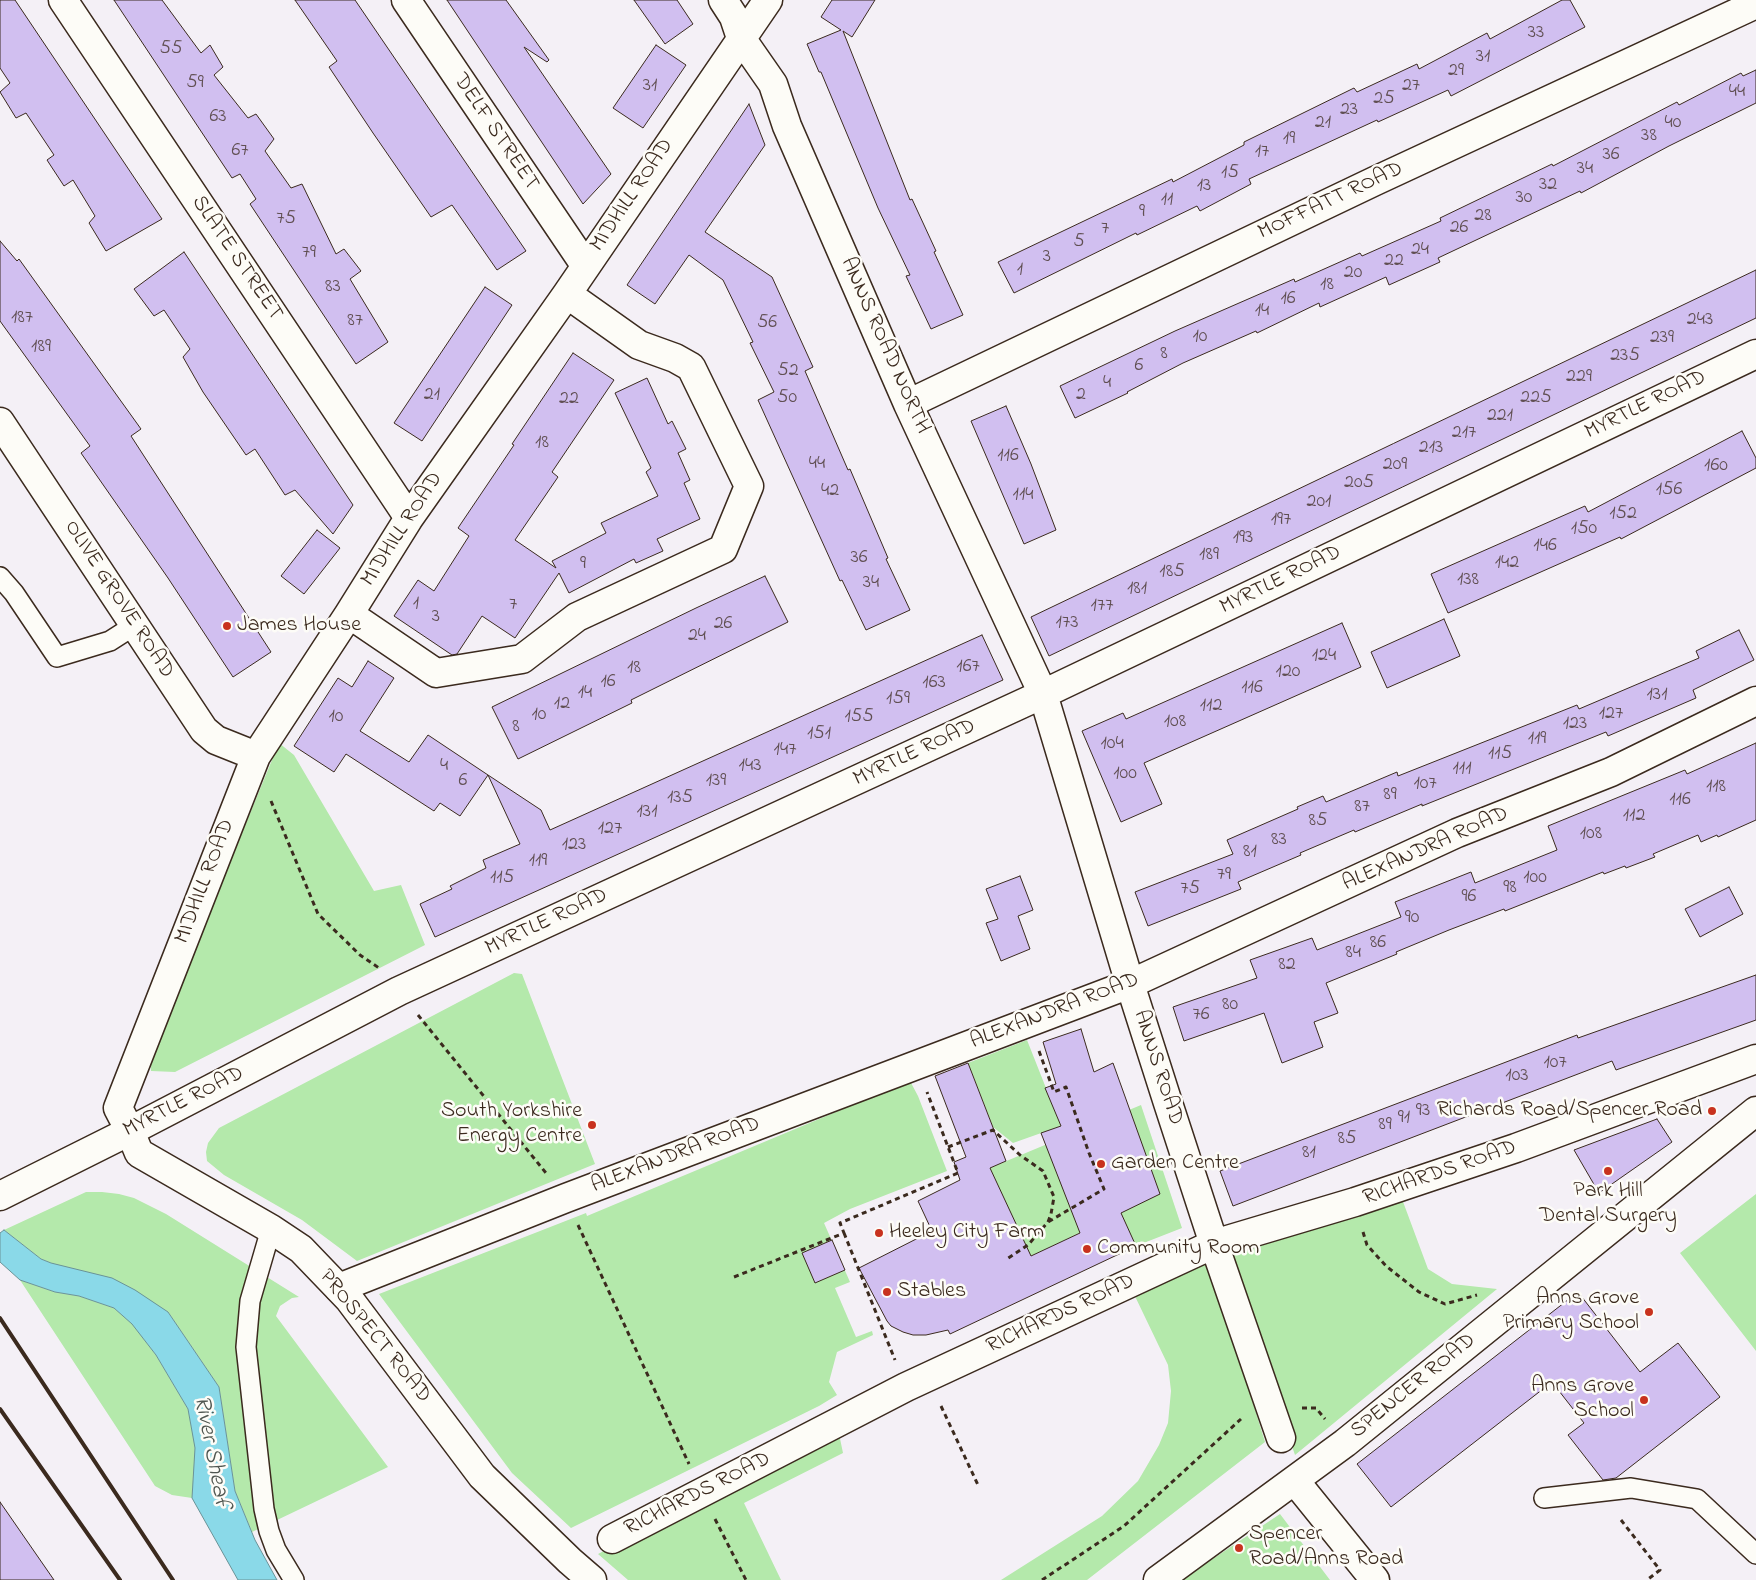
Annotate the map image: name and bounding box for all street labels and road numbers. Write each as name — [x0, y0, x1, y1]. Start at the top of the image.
street label: DELF STREET — [446, 69, 544, 197]
street label: MIDHILL ROAD — [585, 134, 681, 258]
street label: MOFFATT ROAD — [1254, 157, 1408, 247]
street label: SLATE STREET — [184, 191, 288, 327]
street label: ANNS ROAD NORTH — [833, 254, 935, 438]
street label: MYRTLE ROAD — [1581, 365, 1711, 447]
street label: MIDHILL ROAD — [356, 468, 450, 592]
street label: OLIVE GROVE ROAD — [57, 516, 179, 684]
street label: MYRTLE ROAD — [1216, 540, 1346, 622]
street label: MYRTLE ROAD — [850, 714, 980, 794]
street label: ALEXANDRA ROAD — [1339, 802, 1513, 898]
street label: MIDHILL ROAD — [170, 816, 242, 948]
street label: MYRTLE ROAD — [482, 883, 612, 963]
street label: ALEXANDRA ROAD — [967, 968, 1143, 1056]
street label: ANNS ROAD — [1126, 1007, 1188, 1129]
street label: MYRTLE ROAD — [119, 1061, 249, 1145]
street label: ALEXANDRA ROAD — [588, 1112, 764, 1200]
street label: RICHARDS ROAD — [1360, 1135, 1520, 1213]
street label: PROSPECT ROAD — [312, 1265, 436, 1409]
street label: RICHARDS ROAD — [983, 1269, 1139, 1361]
street label: SPENCER ROAD — [1346, 1328, 1482, 1446]
street label: RICHARDS ROAD — [621, 1447, 775, 1543]

